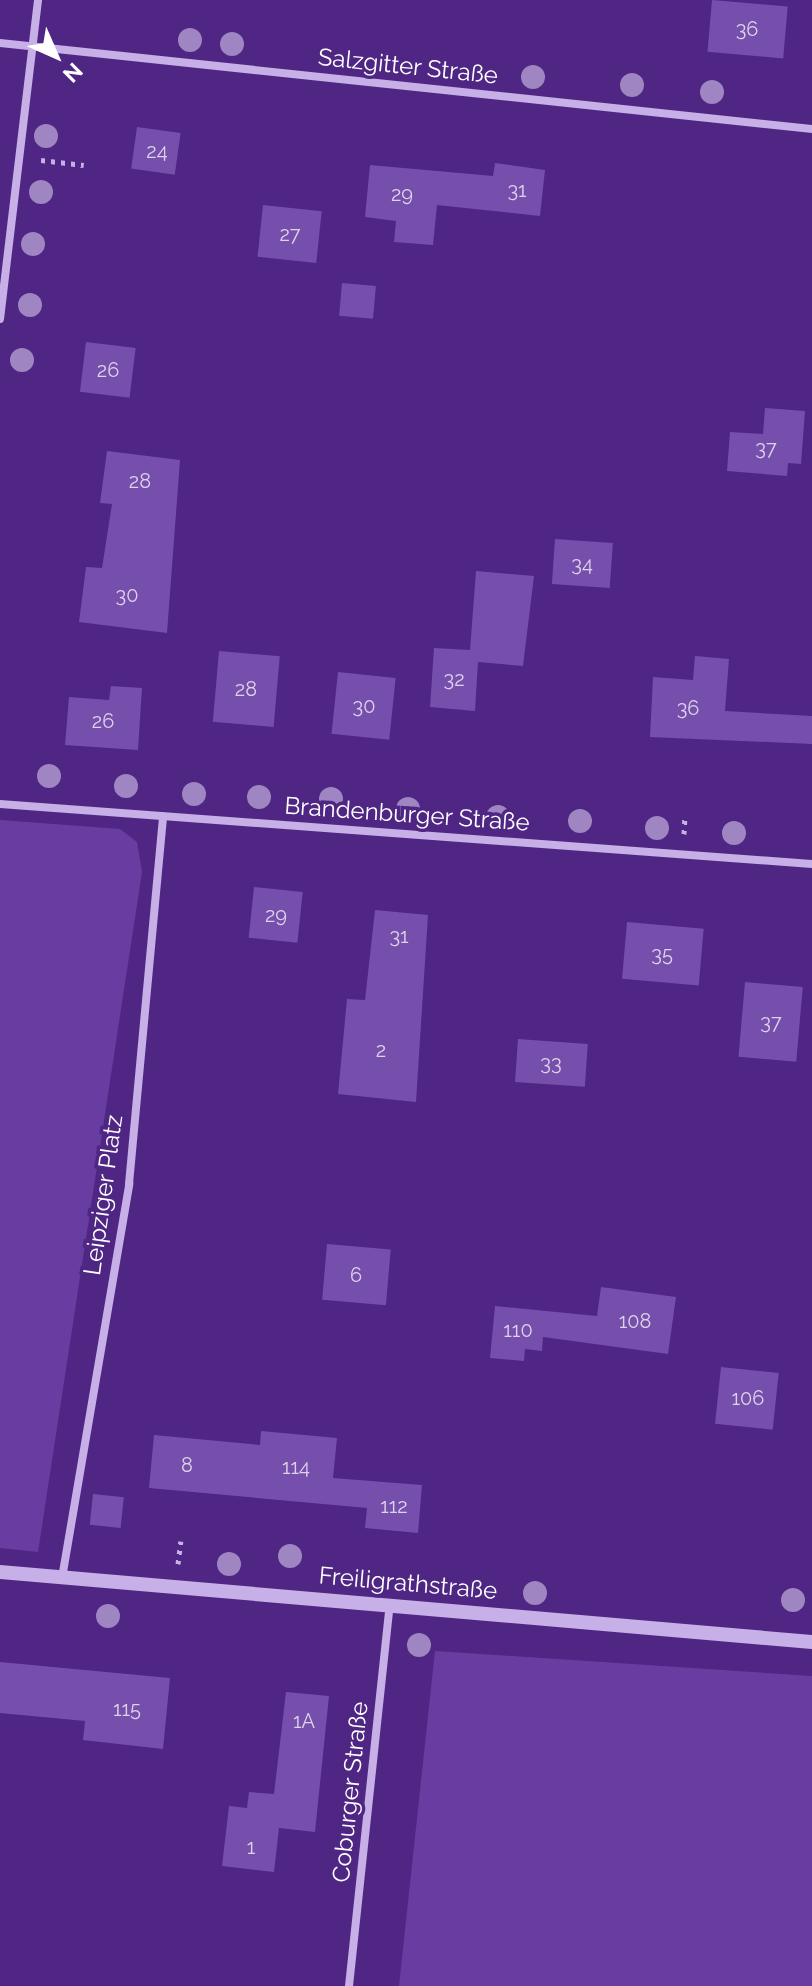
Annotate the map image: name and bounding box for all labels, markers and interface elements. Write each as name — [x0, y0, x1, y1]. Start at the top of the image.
north arrow — [16, 16, 96, 96]
house number: 36 — [736, 17, 758, 41]
street label: Salzgitter Straße — [316, 42, 500, 90]
text: N — [58, 58, 88, 88]
house number: 24 — [146, 139, 168, 163]
house number: 31 — [507, 178, 527, 202]
house number: 29 — [391, 182, 413, 206]
house number: 27 — [279, 222, 301, 246]
house number: 26 — [97, 358, 119, 382]
house number: 37 — [755, 436, 777, 460]
house number: 28 — [129, 469, 151, 493]
house number: 34 — [571, 552, 593, 576]
house number: 30 — [116, 583, 138, 607]
house number: 32 — [443, 667, 465, 691]
house number: 28 — [235, 677, 257, 701]
house number: 30 — [353, 694, 375, 718]
house number: 36 — [677, 696, 699, 720]
house number: 26 — [92, 709, 114, 733]
street label: Brandenburger Straße — [283, 791, 531, 837]
house number: 29 — [265, 903, 287, 927]
house number: 31 — [389, 924, 409, 948]
house number: 35 — [651, 942, 673, 966]
house number: 37 — [760, 1010, 782, 1034]
house number: 2 — [376, 1038, 386, 1062]
house number: 33 — [540, 1051, 562, 1075]
street label: Leipziger Platz — [77, 1113, 129, 1277]
house number: 6 — [350, 1263, 362, 1287]
house number: 108 — [619, 1309, 651, 1333]
house number: 110 — [503, 1318, 533, 1342]
house number: 106 — [732, 1386, 764, 1410]
house number: 8 — [181, 1453, 193, 1477]
house number: 114 — [282, 1455, 310, 1479]
house number: 112 — [380, 1494, 408, 1518]
street label: Freiligrathstraße — [318, 1561, 498, 1605]
house number: 115 — [113, 1697, 141, 1721]
street label: Coburger Straße — [326, 1700, 374, 1884]
house number: 1A — [293, 1709, 315, 1733]
house number: 1 — [247, 1835, 255, 1859]

